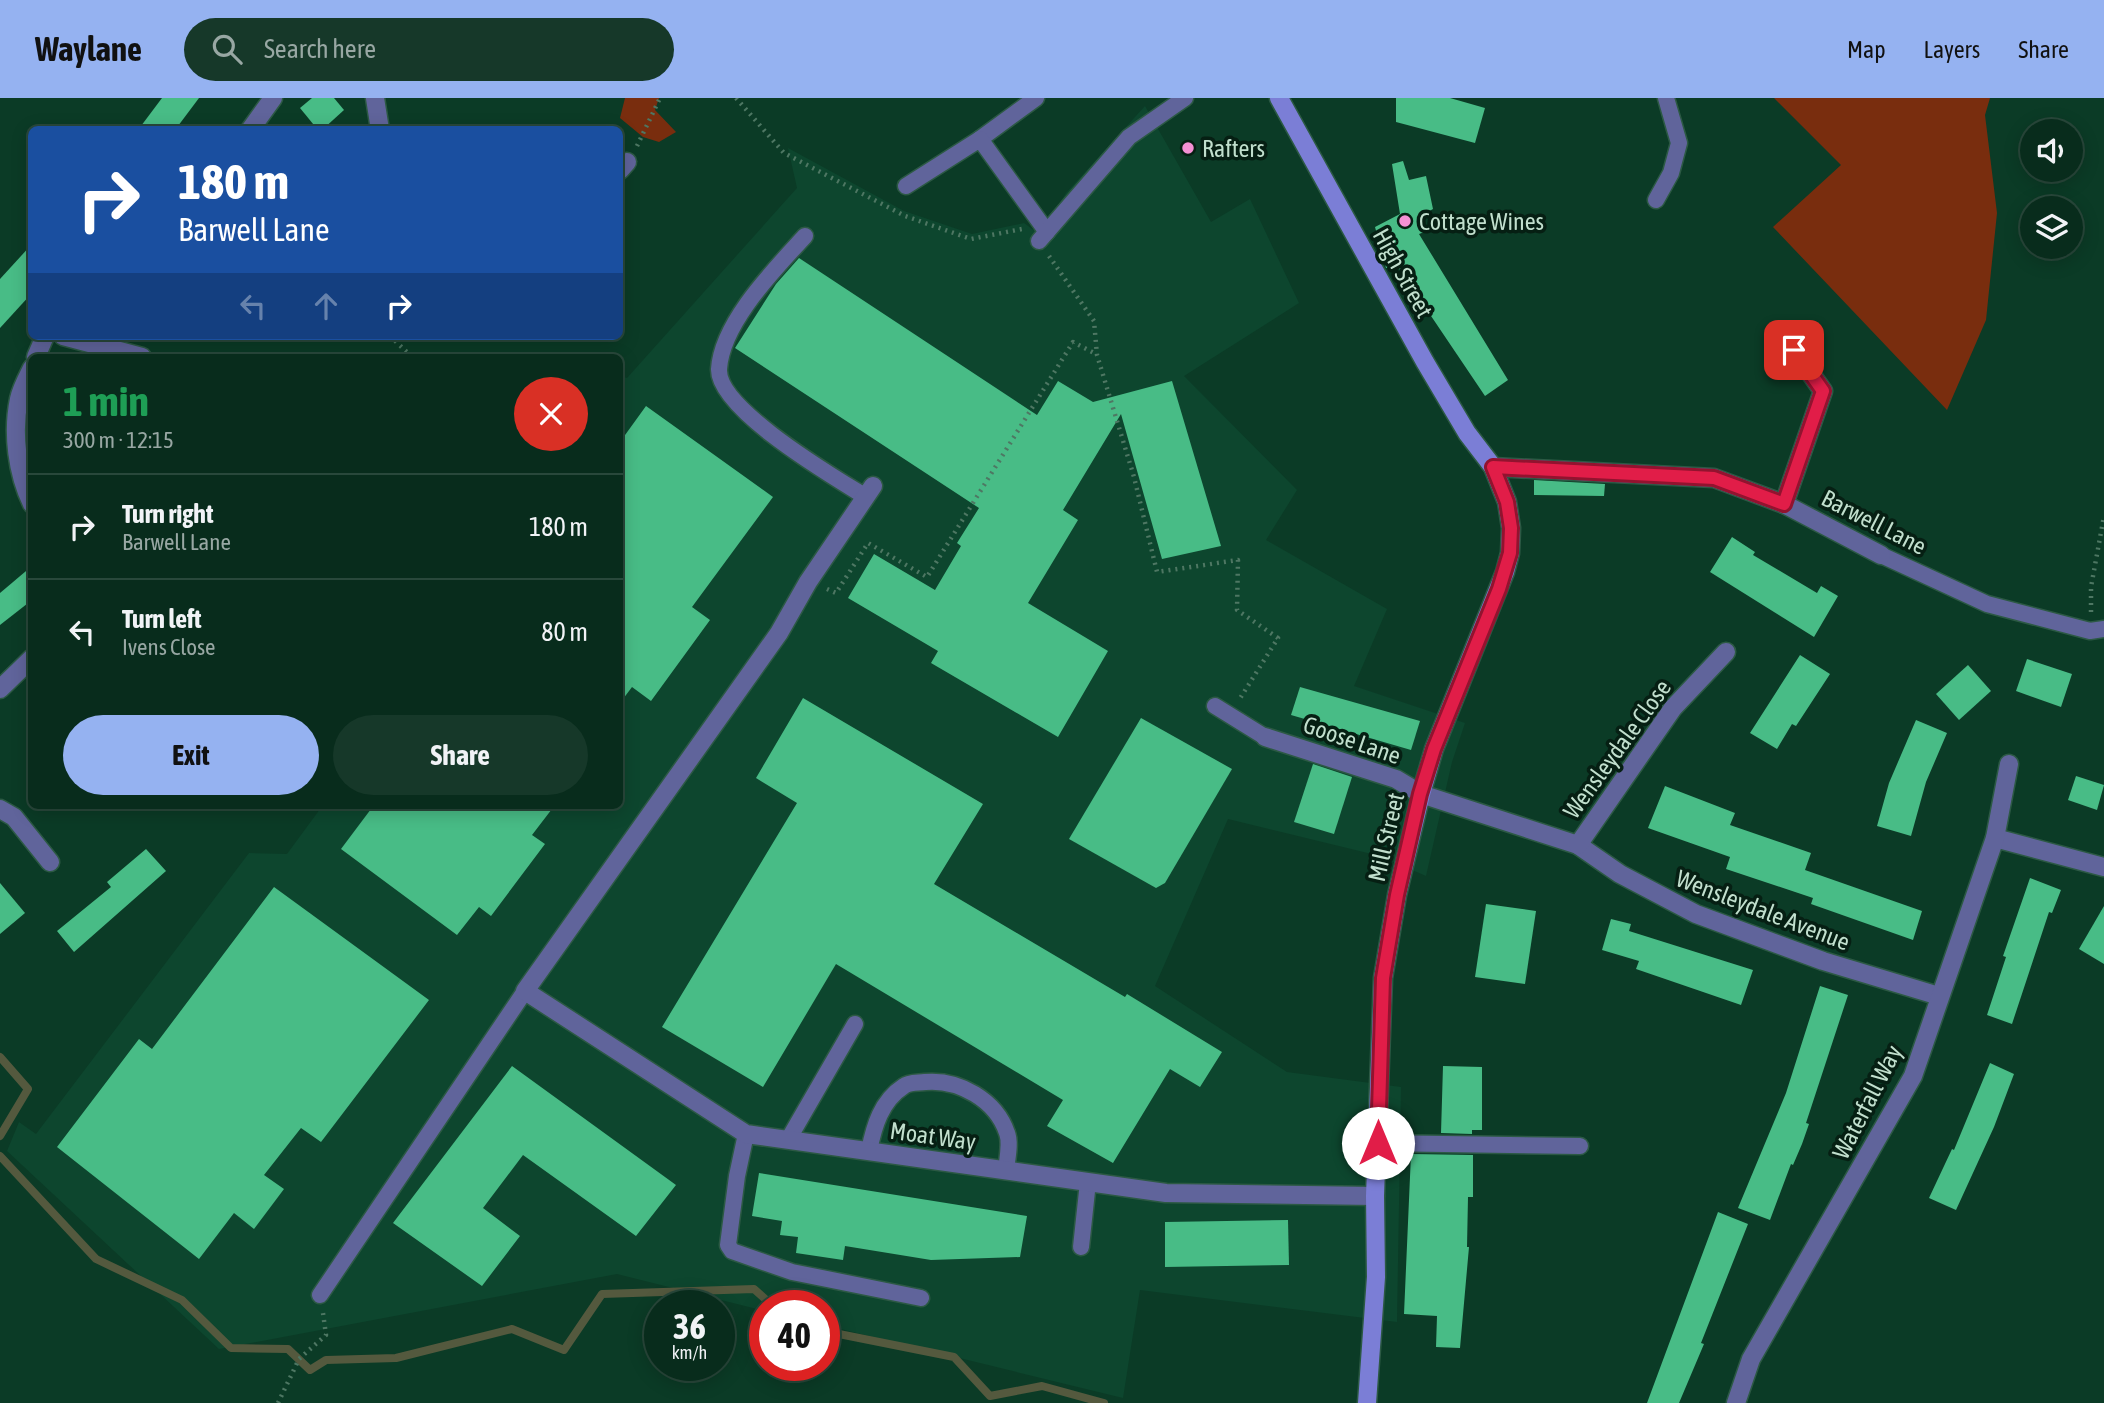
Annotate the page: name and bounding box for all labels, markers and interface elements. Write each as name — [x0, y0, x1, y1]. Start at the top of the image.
search box — [184, 18, 674, 81]
text: Waylane — [35, 30, 142, 68]
icon: search — [208, 30, 246, 68]
text: Search here — [264, 34, 376, 64]
text: Map — [1847, 36, 1886, 63]
text: Layers — [1924, 36, 1980, 63]
text: Share — [2018, 36, 2069, 63]
map controls — [2020, 119, 2083, 259]
button: sound — [2020, 119, 2083, 182]
place label: Rafters — [1202, 135, 1265, 162]
marker: Rafters — [1180, 140, 1196, 156]
text: 180 m — [178, 153, 289, 209]
icon: right — [63, 154, 154, 245]
button: layers — [2020, 196, 2083, 259]
place label: Cottage Wines — [1419, 208, 1544, 235]
text: Barwell Lane — [178, 211, 329, 248]
marker: Cottage Wines — [1397, 213, 1413, 229]
street label: High Street — [1368, 224, 1438, 322]
icon: left — [234, 287, 272, 325]
icon: ahead — [307, 287, 345, 325]
icon: right — [380, 287, 418, 325]
pin — [1764, 320, 1824, 380]
icon: arrive — [1775, 331, 1813, 369]
text: 1 min — [63, 377, 149, 425]
button: close — [514, 377, 588, 451]
text: 300 m · 12:15 — [63, 427, 174, 453]
street label: Barwell Lane — [1817, 484, 1931, 560]
text: Turn right — [122, 499, 213, 529]
icon: right — [63, 508, 101, 546]
text: 180 m — [529, 512, 588, 542]
text: Barwell Lane — [122, 529, 231, 555]
text: Turn left — [122, 604, 202, 634]
icon: left — [63, 613, 101, 651]
text: 80 m — [541, 617, 588, 647]
text: Ivens Close — [122, 634, 216, 660]
street label: Wensleydale Close — [1558, 675, 1676, 823]
street label: Goose Lane — [1300, 711, 1404, 769]
button: Exit — [63, 715, 319, 795]
button: Share — [333, 715, 588, 795]
street label: Mill Street — [1363, 790, 1409, 884]
street label: Wensleydale Avenue — [1673, 865, 1853, 955]
street label: Waterfall Way — [1827, 1041, 1907, 1163]
position arrow — [1341, 1106, 1415, 1180]
street label: Moat Way — [888, 1117, 978, 1155]
speed limit sign: 40 — [749, 1290, 840, 1381]
text: 36 — [673, 1306, 706, 1346]
text: km/h — [672, 1342, 707, 1363]

